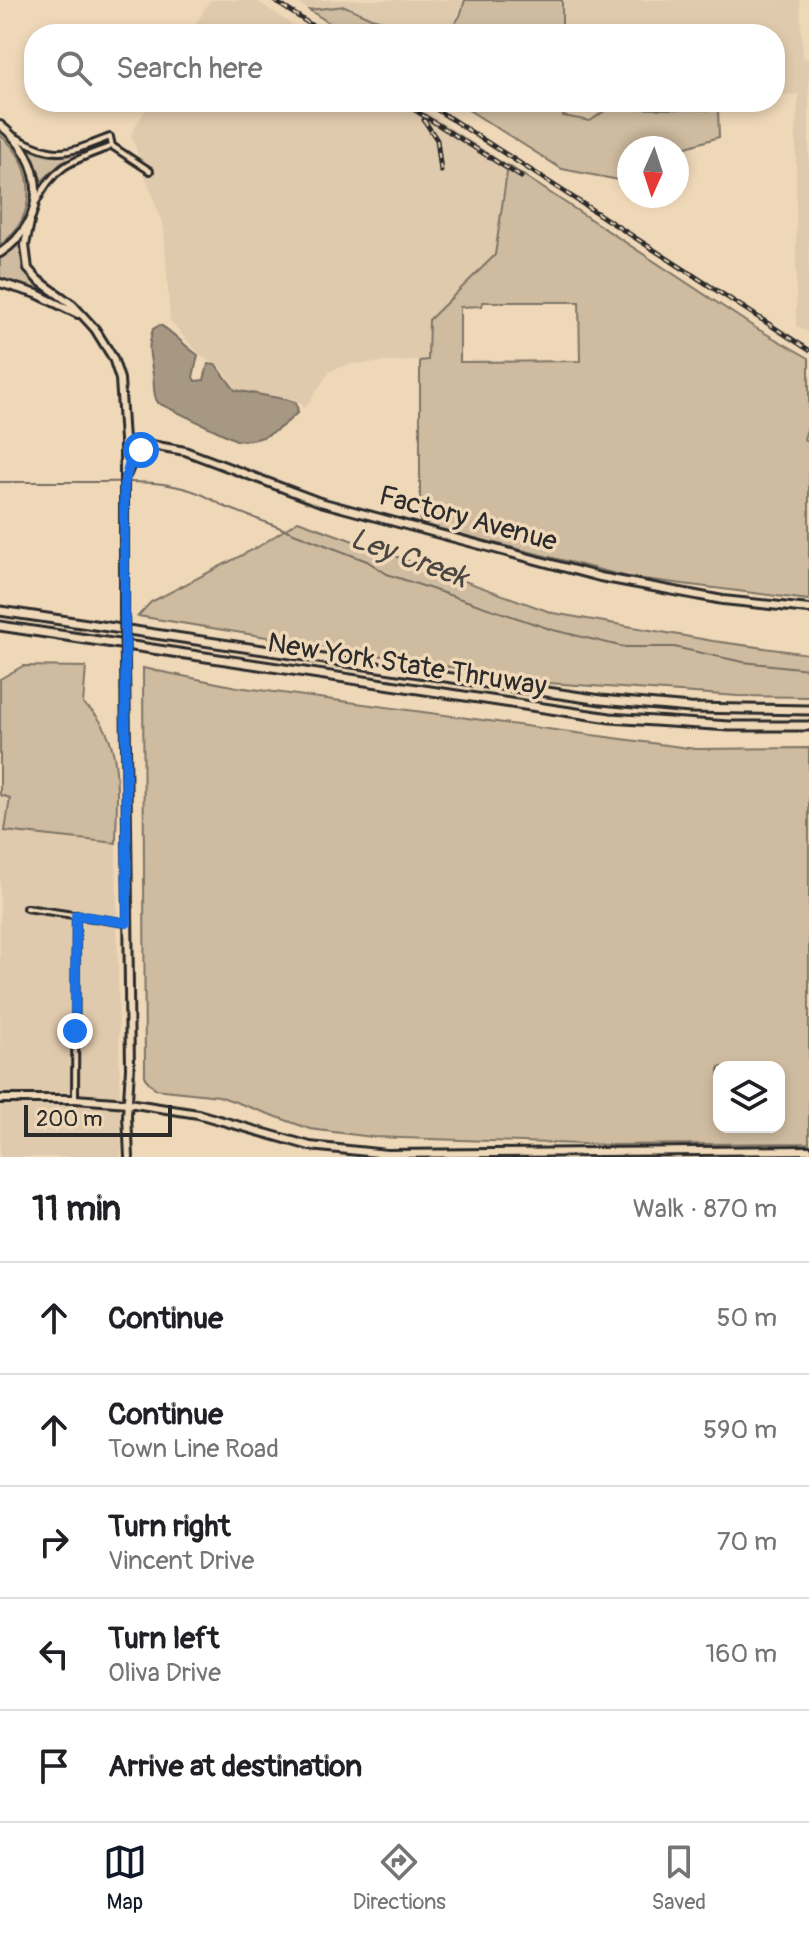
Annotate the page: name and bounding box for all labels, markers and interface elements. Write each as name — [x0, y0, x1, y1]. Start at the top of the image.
search box — [24, 24, 785, 112]
icon: search — [52, 46, 96, 90]
text: Search here — [116, 50, 263, 87]
north arrow — [617, 136, 689, 208]
route start — [123, 432, 159, 468]
street label: Factory Avenue — [375, 478, 561, 560]
water label: Ley Creek — [345, 520, 475, 597]
street label: New York State Thruway — [265, 626, 549, 704]
route end — [57, 1013, 93, 1049]
map controls — [713, 1061, 785, 1133]
button: layers — [713, 1061, 785, 1133]
scale bar — [24, 1101, 172, 1137]
text: 200 m — [36, 1105, 103, 1133]
text: 11 min — [32, 1188, 121, 1231]
text: Walk · 870 m — [633, 1193, 777, 1225]
icon: ahead — [32, 1296, 76, 1340]
text: Continue — [108, 1300, 223, 1337]
text: 50 m — [716, 1302, 777, 1334]
text: Continue — [108, 1396, 223, 1433]
icon: ahead — [32, 1408, 76, 1452]
text: 590 m — [703, 1414, 777, 1446]
text: Town Line Road — [108, 1433, 279, 1465]
text: Turn right — [108, 1508, 231, 1545]
icon: right — [32, 1520, 76, 1564]
text: 70 m — [717, 1526, 777, 1558]
text: Vincent Drive — [108, 1545, 254, 1577]
text: Turn left — [108, 1620, 219, 1657]
icon: left — [32, 1632, 76, 1676]
text: 160 m — [705, 1638, 777, 1670]
text: Oliva Drive — [108, 1657, 221, 1689]
icon: arrive — [32, 1744, 76, 1788]
text: Arrive at destination — [108, 1748, 362, 1785]
tab: Map — [103, 1840, 147, 1916]
tab: Directions — [353, 1840, 446, 1916]
tab: Saved — [652, 1840, 706, 1916]

